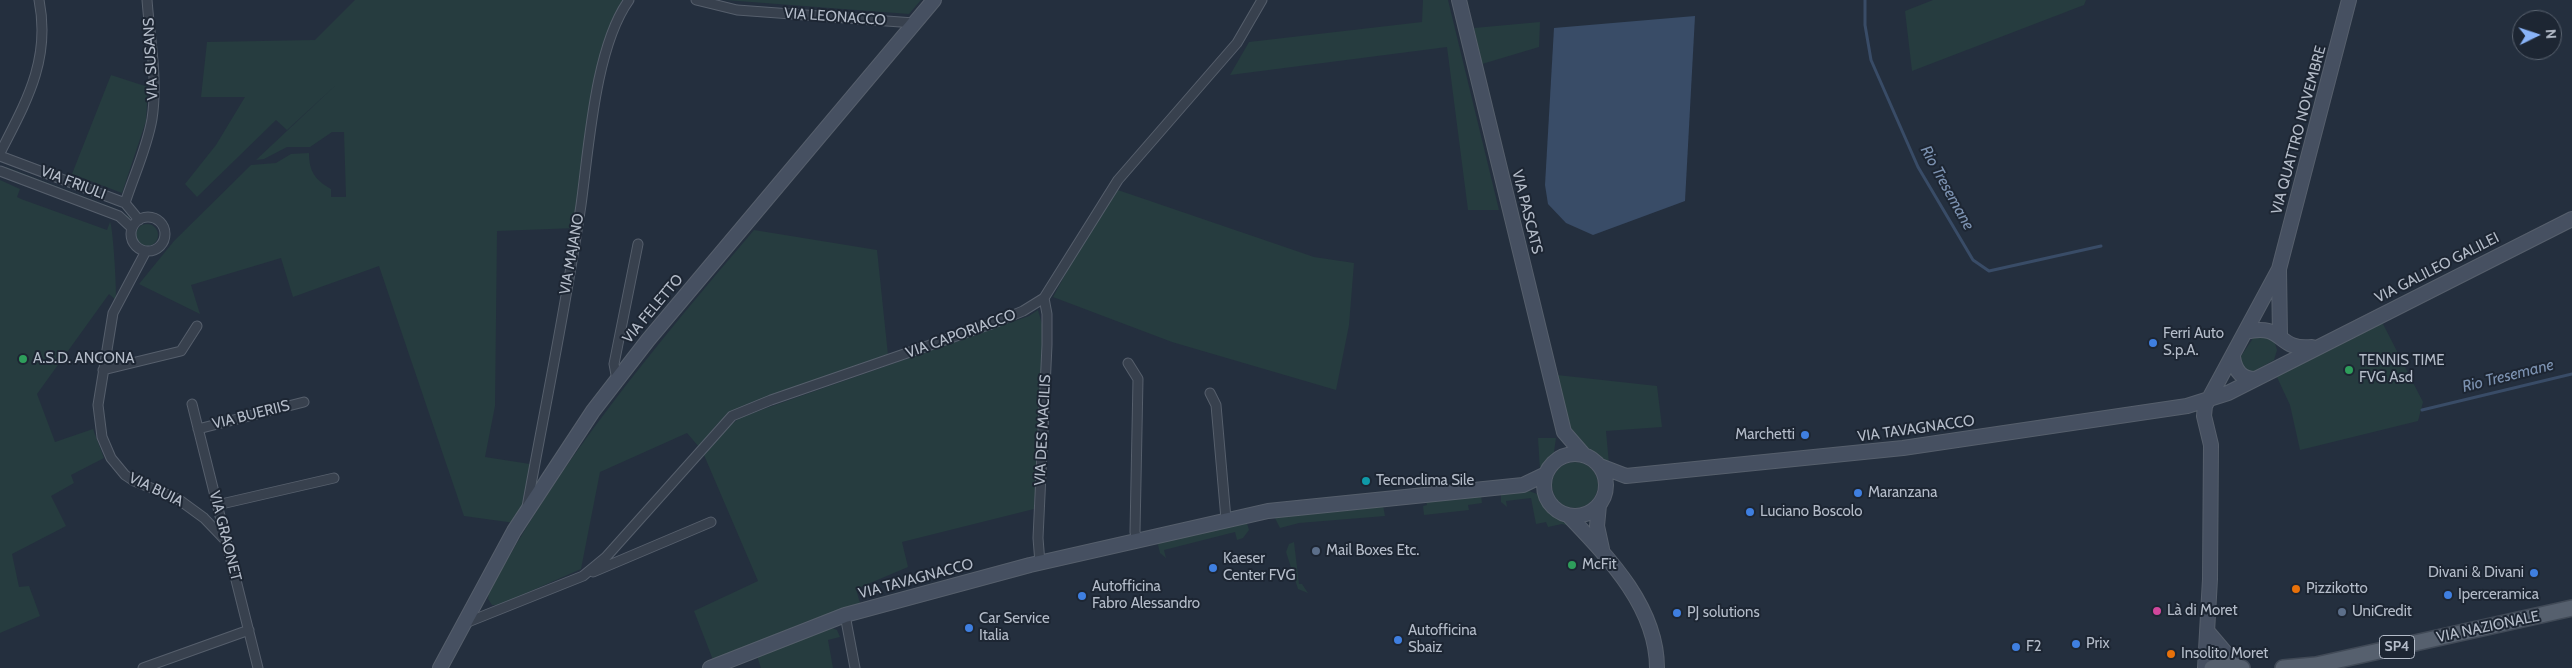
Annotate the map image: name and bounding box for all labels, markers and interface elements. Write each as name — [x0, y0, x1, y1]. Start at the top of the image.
street label: VIA LEONACCO — [783, 4, 887, 30]
north arrow — [2512, 10, 2562, 60]
street label: VIA SUSANS — [140, 17, 162, 101]
text: N — [2542, 28, 2560, 40]
street label: VIA QUATTRO NOVEMBRE — [2268, 44, 2330, 216]
water label: Rio Tresemane — [1916, 142, 1978, 234]
street label: VIA FRIULI — [38, 162, 108, 204]
street label: VIA PASCATS — [1508, 168, 1546, 256]
street label: VIA MAJANO — [556, 212, 588, 296]
street label: VIA GALILEO GALILEI — [2372, 229, 2502, 307]
street label: VIA FELETTO — [619, 271, 687, 347]
street label: VIA CAPORIACCO — [904, 306, 1018, 362]
place label: Ferri Auto S.p.A. — [2163, 325, 2224, 360]
marker: Ferri Auto S.p.A. — [2147, 337, 2159, 349]
place label: A.S.D. ANCONA — [33, 350, 135, 368]
place label: TENNIS TIME FVG Asd — [2359, 352, 2445, 387]
marker: A.S.D. ANCONA — [17, 353, 29, 365]
water label: Rio Tresemane — [2460, 355, 2556, 397]
marker: TENNIS TIME FVG Asd — [2343, 364, 2355, 376]
street label: VIA DES MACILIS — [1031, 374, 1055, 486]
street label: VIA BUERIIS — [210, 397, 292, 433]
street label: VIA TAVAGNACCO — [1856, 412, 1976, 446]
place label: Marchetti — [1735, 426, 1795, 444]
marker: Marchetti — [1799, 429, 1811, 441]
street label: VIA BUIA — [126, 469, 186, 511]
place label: Tecnoclima Sile — [1376, 472, 1474, 490]
marker: Tecnoclima Sile — [1360, 475, 1372, 487]
place label: Maranzana — [1868, 484, 1937, 502]
marker: Maranzana — [1852, 487, 1864, 499]
street label: VIA GRAONET — [205, 489, 245, 583]
place label: Luciano Boscolo — [1760, 503, 1863, 521]
marker: Luciano Boscolo — [1744, 506, 1756, 518]
place label: Mail Boxes Etc. — [1326, 542, 1419, 560]
marker: Mail Boxes Etc. — [1310, 545, 1322, 557]
place label: Kaeser Center FVG — [1223, 550, 1296, 585]
street label: VIA TAVAGNACCO — [857, 555, 975, 603]
place label: McFit — [1582, 556, 1617, 574]
marker: McFit — [1566, 559, 1578, 571]
marker: Kaeser Center FVG — [1207, 562, 1219, 574]
place label: Divani & Divani — [2428, 564, 2524, 582]
marker: Divani & Divani — [2528, 567, 2540, 579]
place label: Autofficina Fabro Alessandro — [1092, 578, 1200, 613]
place label: Pizzikotto — [2306, 580, 2368, 598]
marker: Pizzikotto — [2290, 583, 2302, 595]
place label: Iperceramica — [2458, 586, 2539, 604]
marker: Iperceramica — [2442, 589, 2454, 601]
marker: Autofficina Fabro Alessandro — [1076, 590, 1088, 602]
place label: Là di Moret — [2167, 602, 2237, 620]
place label: UniCredit — [2352, 603, 2412, 621]
place label: PJ solutions — [1687, 604, 1760, 622]
marker: Là di Moret — [2151, 605, 2163, 617]
marker: UniCredit — [2336, 606, 2348, 618]
marker: PJ solutions — [1671, 607, 1683, 619]
street label: VIA NAZIONALE — [2435, 607, 2541, 647]
place label: Car Service Italia — [979, 610, 1050, 645]
marker: Car Service Italia — [963, 622, 975, 634]
place label: Autofficina Sbaiz — [1408, 622, 1477, 657]
marker: Autofficina Sbaiz — [1392, 634, 1404, 646]
place label: Prix — [2086, 635, 2109, 653]
road number: SP4 — [2380, 636, 2414, 659]
place label: F2 — [2026, 638, 2042, 656]
marker: Prix — [2070, 638, 2082, 650]
marker: F2 — [2010, 641, 2022, 653]
place label: Insolito Moret — [2181, 645, 2268, 663]
marker: Insolito Moret — [2165, 648, 2177, 660]

